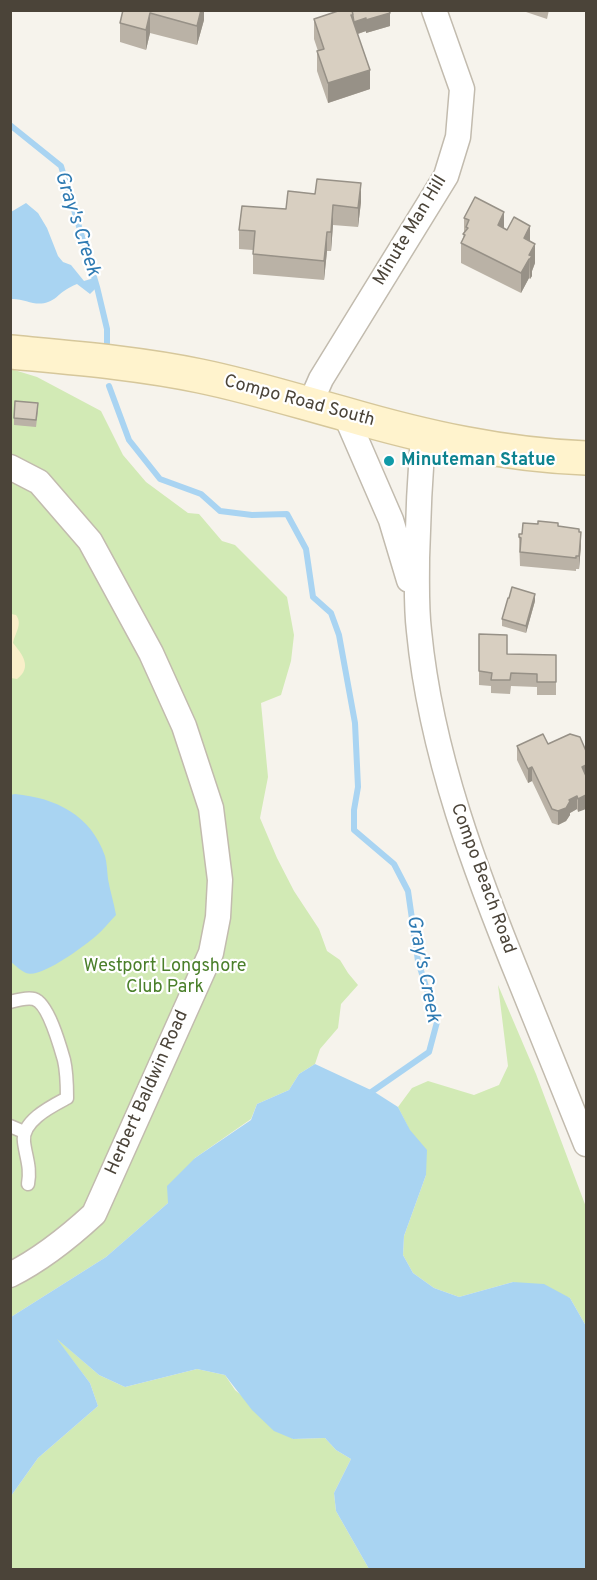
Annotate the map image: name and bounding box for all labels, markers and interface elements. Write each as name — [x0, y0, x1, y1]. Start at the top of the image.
water label: Gray's Creek — [48, 169, 104, 279]
street label: Minute Man Hill — [370, 172, 452, 290]
street label: Compo Road South — [221, 372, 377, 432]
place label: Minuteman Statue — [401, 450, 556, 472]
marker: Minuteman Statue — [382, 454, 396, 468]
street label: Compo Beach Road — [445, 801, 519, 957]
water label: Gray's Creek — [400, 913, 444, 1025]
park label: Westport Longshore Club Park — [84, 956, 246, 998]
street label: Herbert Baldwin Road — [102, 1007, 194, 1179]

